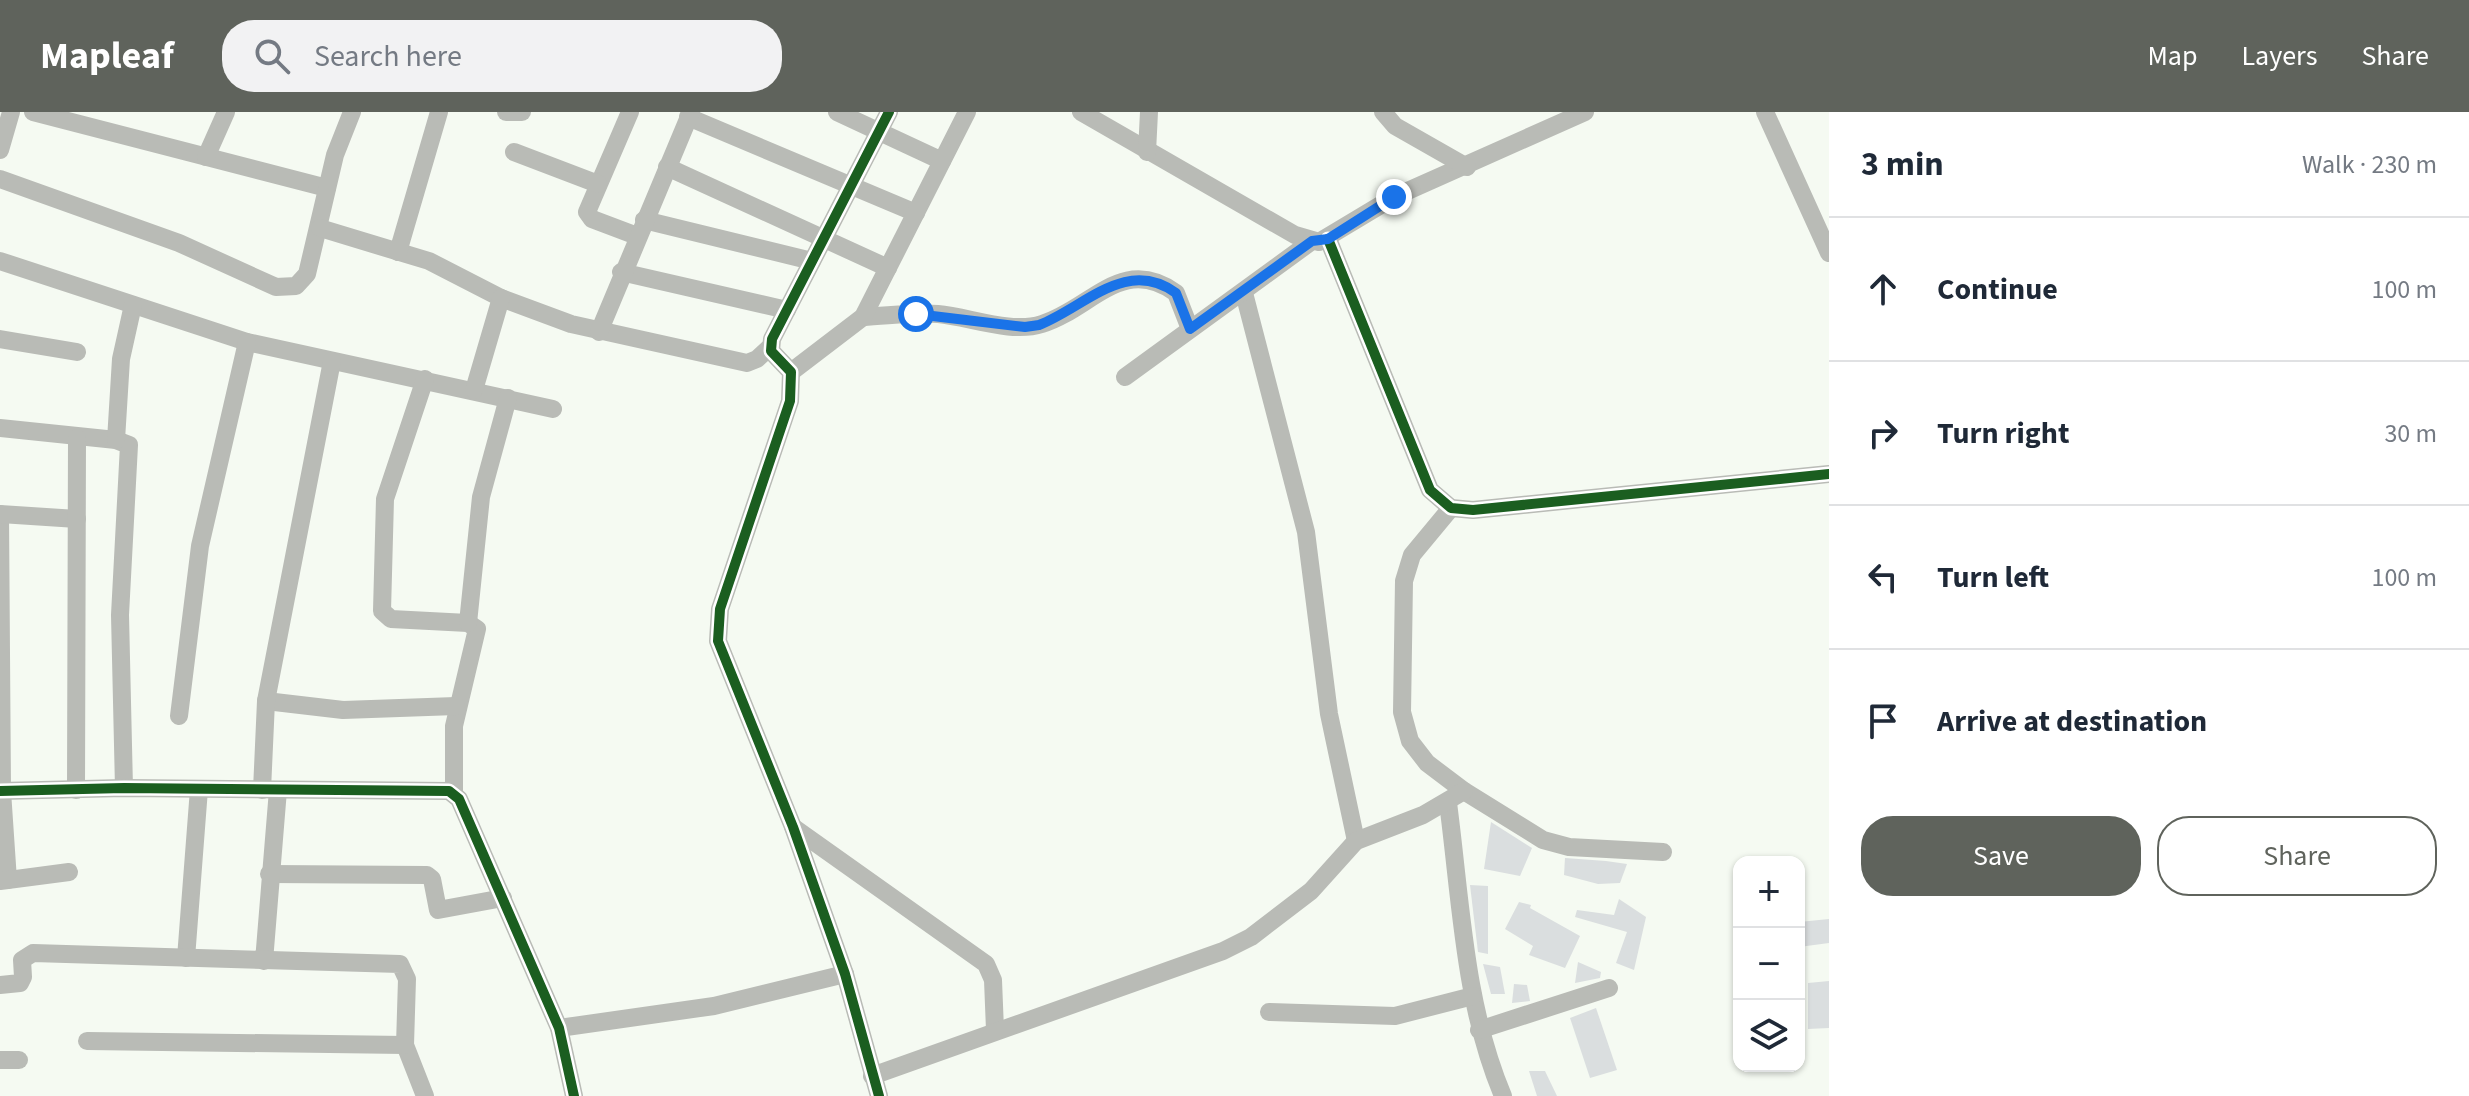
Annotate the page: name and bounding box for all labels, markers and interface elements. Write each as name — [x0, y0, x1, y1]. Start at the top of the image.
search box — [222, 20, 782, 92]
text: Mapleaf — [40, 29, 174, 83]
icon: search — [250, 34, 294, 78]
text: Search here — [314, 35, 462, 78]
text: Map — [2147, 36, 2197, 76]
text: Layers — [2241, 36, 2317, 76]
text: Share — [2361, 36, 2429, 76]
text: 3 min — [1861, 140, 1944, 189]
text: Walk · 230 m — [2302, 146, 2437, 183]
route end — [1376, 179, 1412, 215]
icon: ahead — [1861, 267, 1905, 311]
text: Continue — [1937, 268, 2058, 311]
text: 100 m — [2371, 271, 2437, 308]
route start — [898, 296, 934, 332]
icon: right — [1861, 411, 1905, 455]
text: Turn right — [1937, 412, 2069, 455]
text: 30 m — [2384, 415, 2437, 452]
icon: left — [1861, 555, 1905, 599]
text: Turn left — [1937, 556, 2049, 599]
text: 100 m — [2371, 559, 2437, 596]
icon: arrive — [1861, 699, 1905, 743]
text: Arrive at destination — [1937, 700, 2207, 743]
button: Save — [1861, 816, 2141, 896]
button: Share — [2157, 816, 2437, 896]
map controls — [1733, 856, 1805, 1072]
button: + — [1733, 856, 1805, 928]
button: − — [1733, 928, 1805, 1000]
button: layers — [1733, 1000, 1805, 1072]

